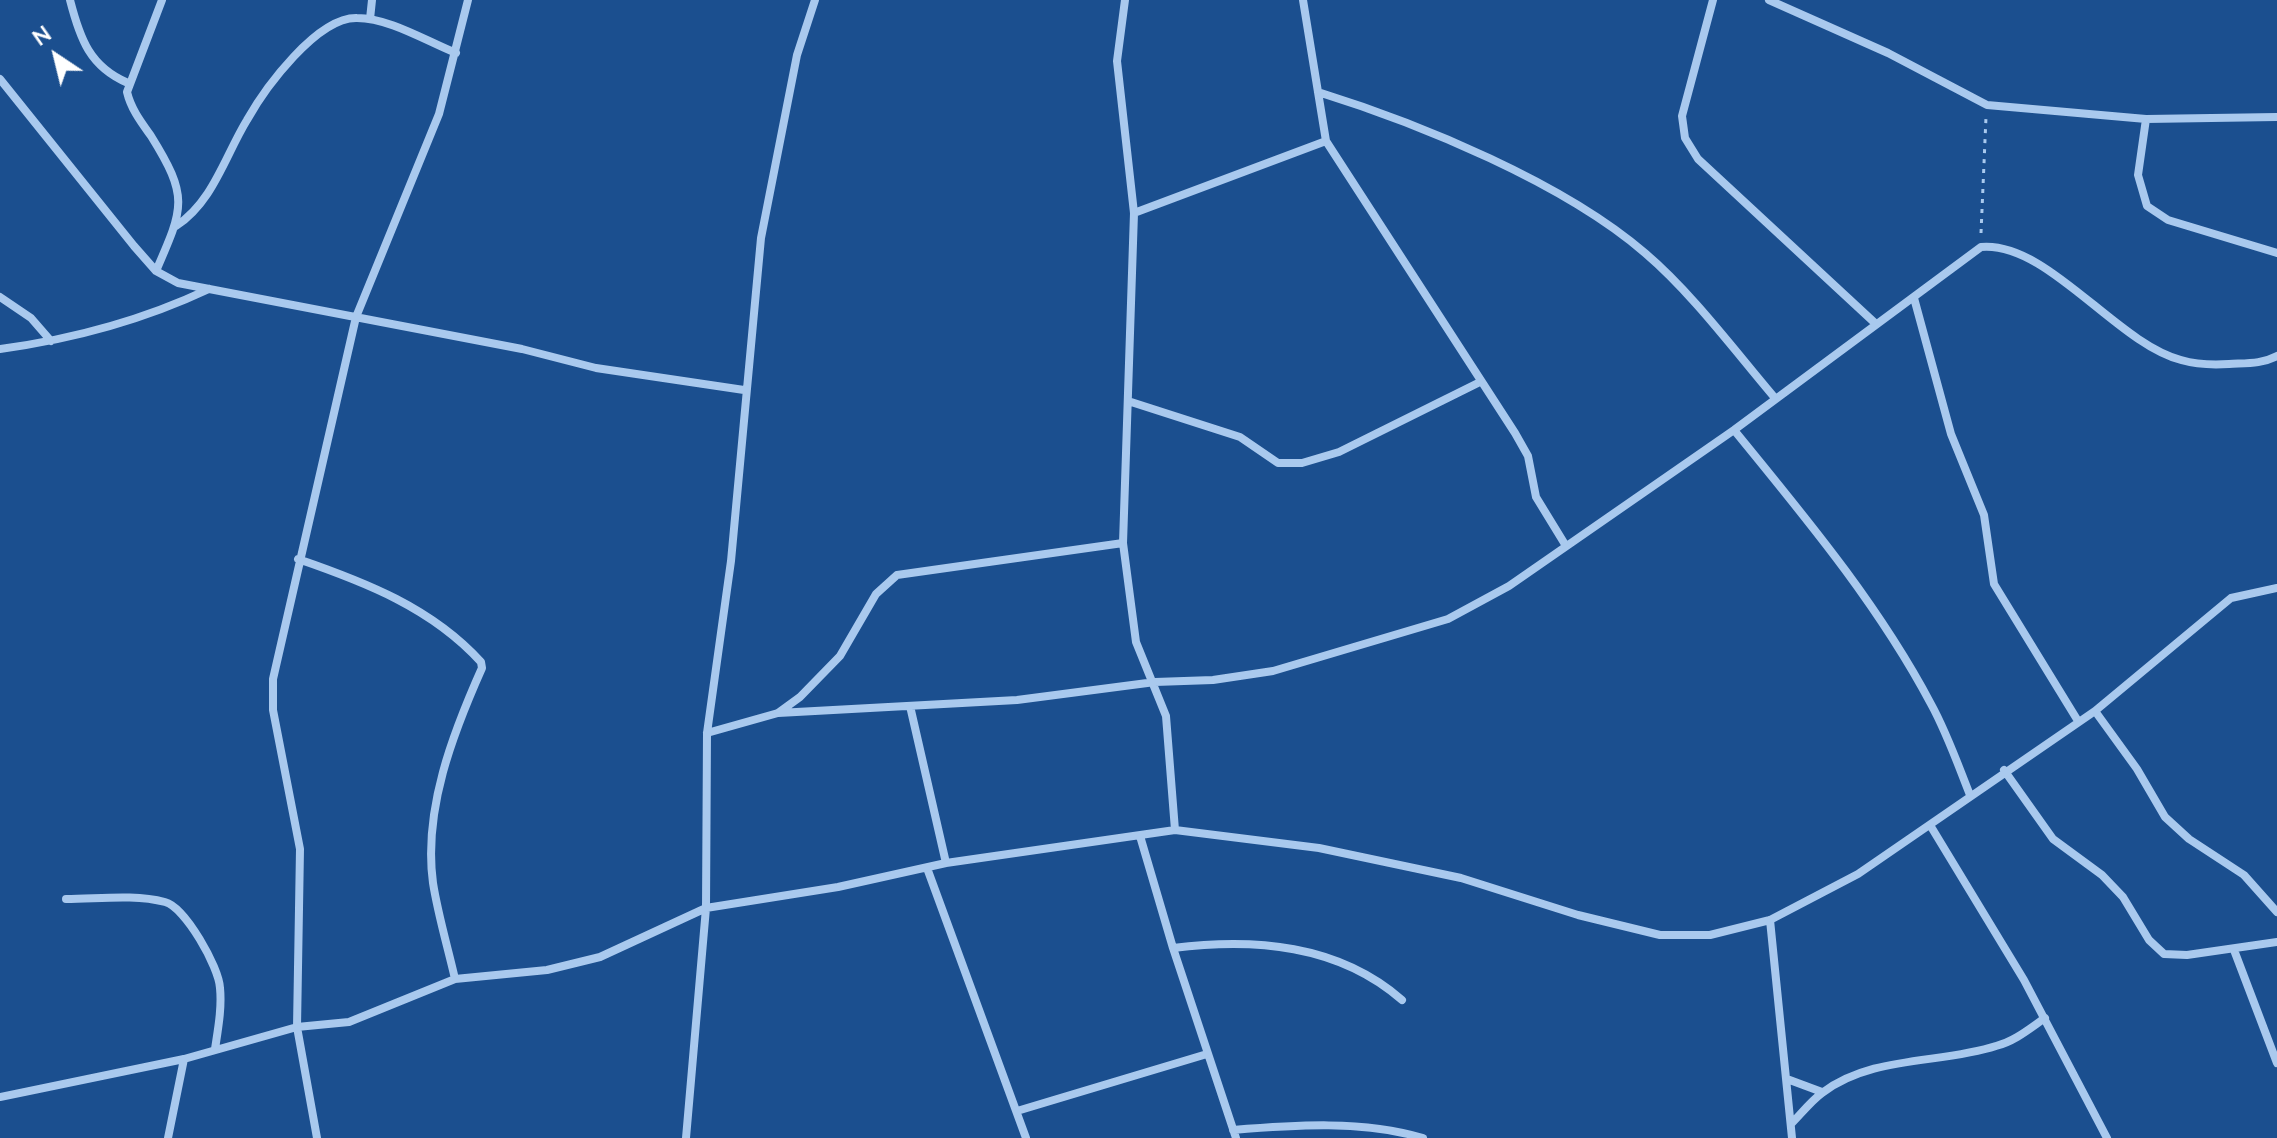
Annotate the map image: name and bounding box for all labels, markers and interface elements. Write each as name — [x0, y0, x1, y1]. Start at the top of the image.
north arrow — [16, 16, 96, 96]
text: N — [27, 19, 58, 53]

